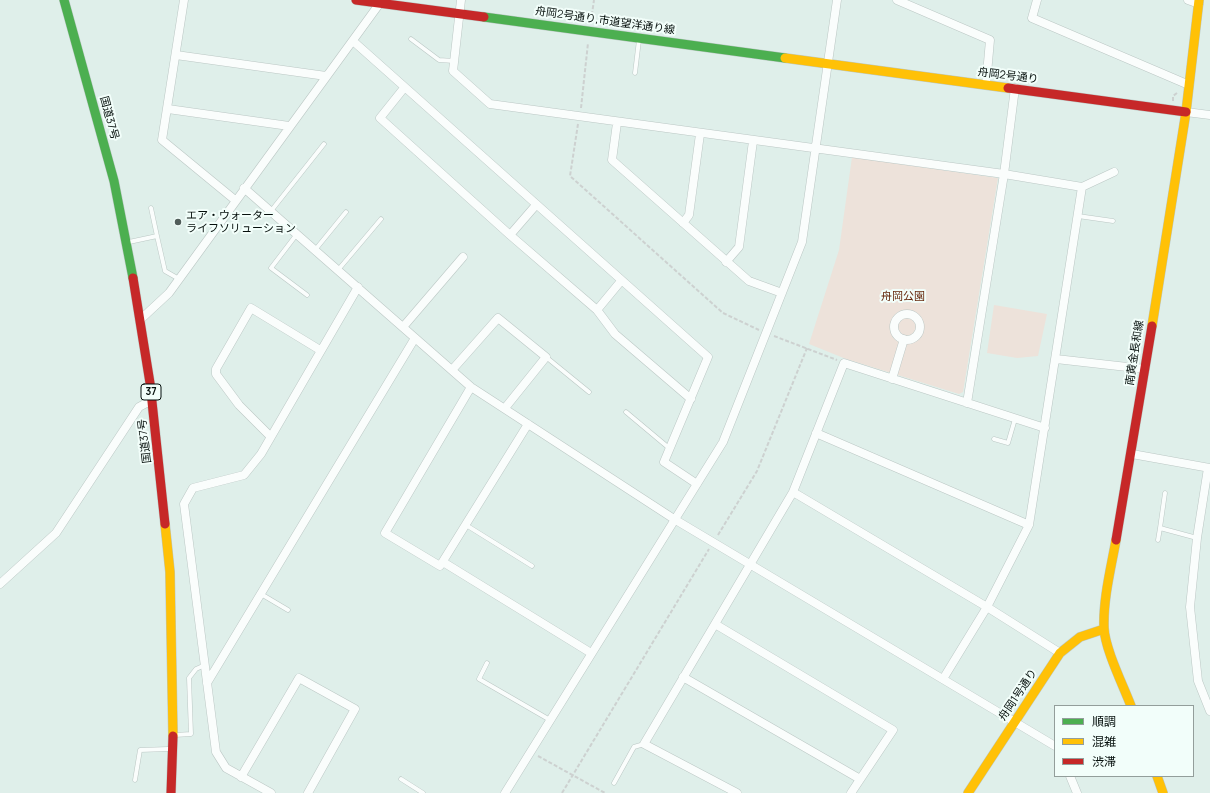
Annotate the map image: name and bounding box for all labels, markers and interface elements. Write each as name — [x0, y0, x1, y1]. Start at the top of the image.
street label: 舟岡2号通り,市道望洋通り線 — [534, 5, 676, 37]
street label: 舟岡2号通り — [977, 66, 1039, 86]
street label: 国道37号 — [97, 95, 121, 141]
place label: エア・ウォーター ライフソリューション — [186, 209, 296, 235]
marker: エア・ウォーター ライフソリューション — [173, 217, 183, 227]
park label: 舟岡公園 — [881, 290, 925, 304]
street label: 南黄金長和線 — [1123, 319, 1147, 387]
road number: 37 — [141, 384, 161, 400]
street label: 国道37号 — [136, 418, 154, 464]
street label: 舟岡1号通り — [996, 667, 1040, 723]
legend — [1054, 705, 1194, 777]
text: 順調 — [1092, 713, 1116, 730]
text: 混雑 — [1092, 733, 1116, 750]
text: 渋滞 — [1092, 753, 1116, 770]

